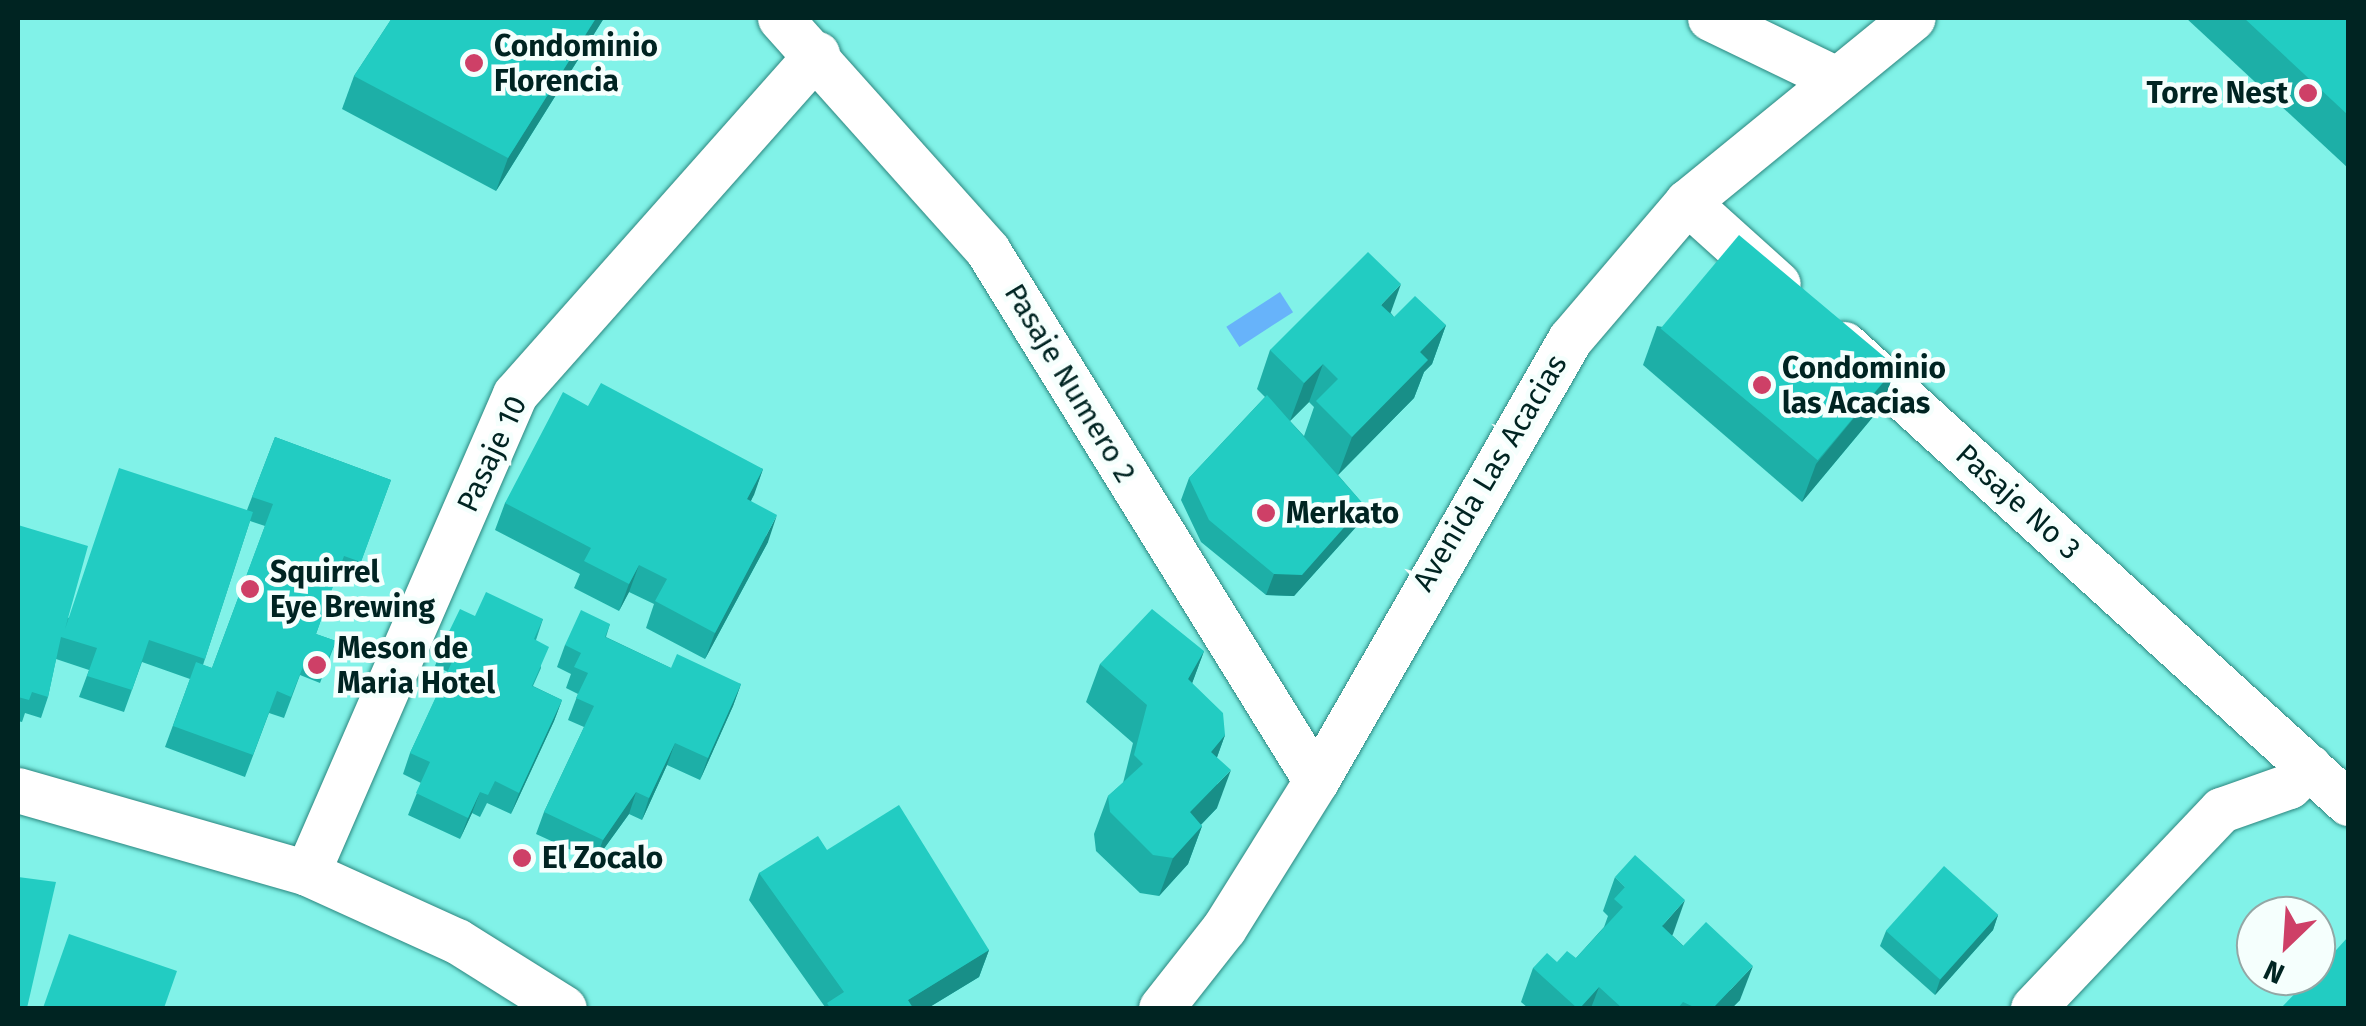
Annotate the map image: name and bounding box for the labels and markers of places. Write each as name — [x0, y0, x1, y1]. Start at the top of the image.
place label: Condominio Florencia — [494, 28, 658, 98]
marker: Condominio Florencia — [463, 52, 485, 74]
place label: Torre Nest — [2147, 75, 2288, 111]
marker: Torre Nest — [2297, 82, 2319, 104]
place label: Condominio las Acacias — [1782, 350, 1946, 420]
marker: Condominio las Acacias — [1751, 374, 1773, 396]
place label: Merkato — [1286, 495, 1399, 531]
marker: Merkato — [1255, 502, 1277, 524]
place label: Squirrel Eye Brewing — [270, 554, 435, 624]
marker: Squirrel Eye Brewing — [239, 578, 261, 600]
place label: Meson de Maria Hotel — [337, 630, 495, 700]
marker: Meson de Maria Hotel — [306, 654, 328, 676]
place label: El Zocalo — [542, 840, 663, 876]
marker: El Zocalo — [511, 847, 533, 869]

